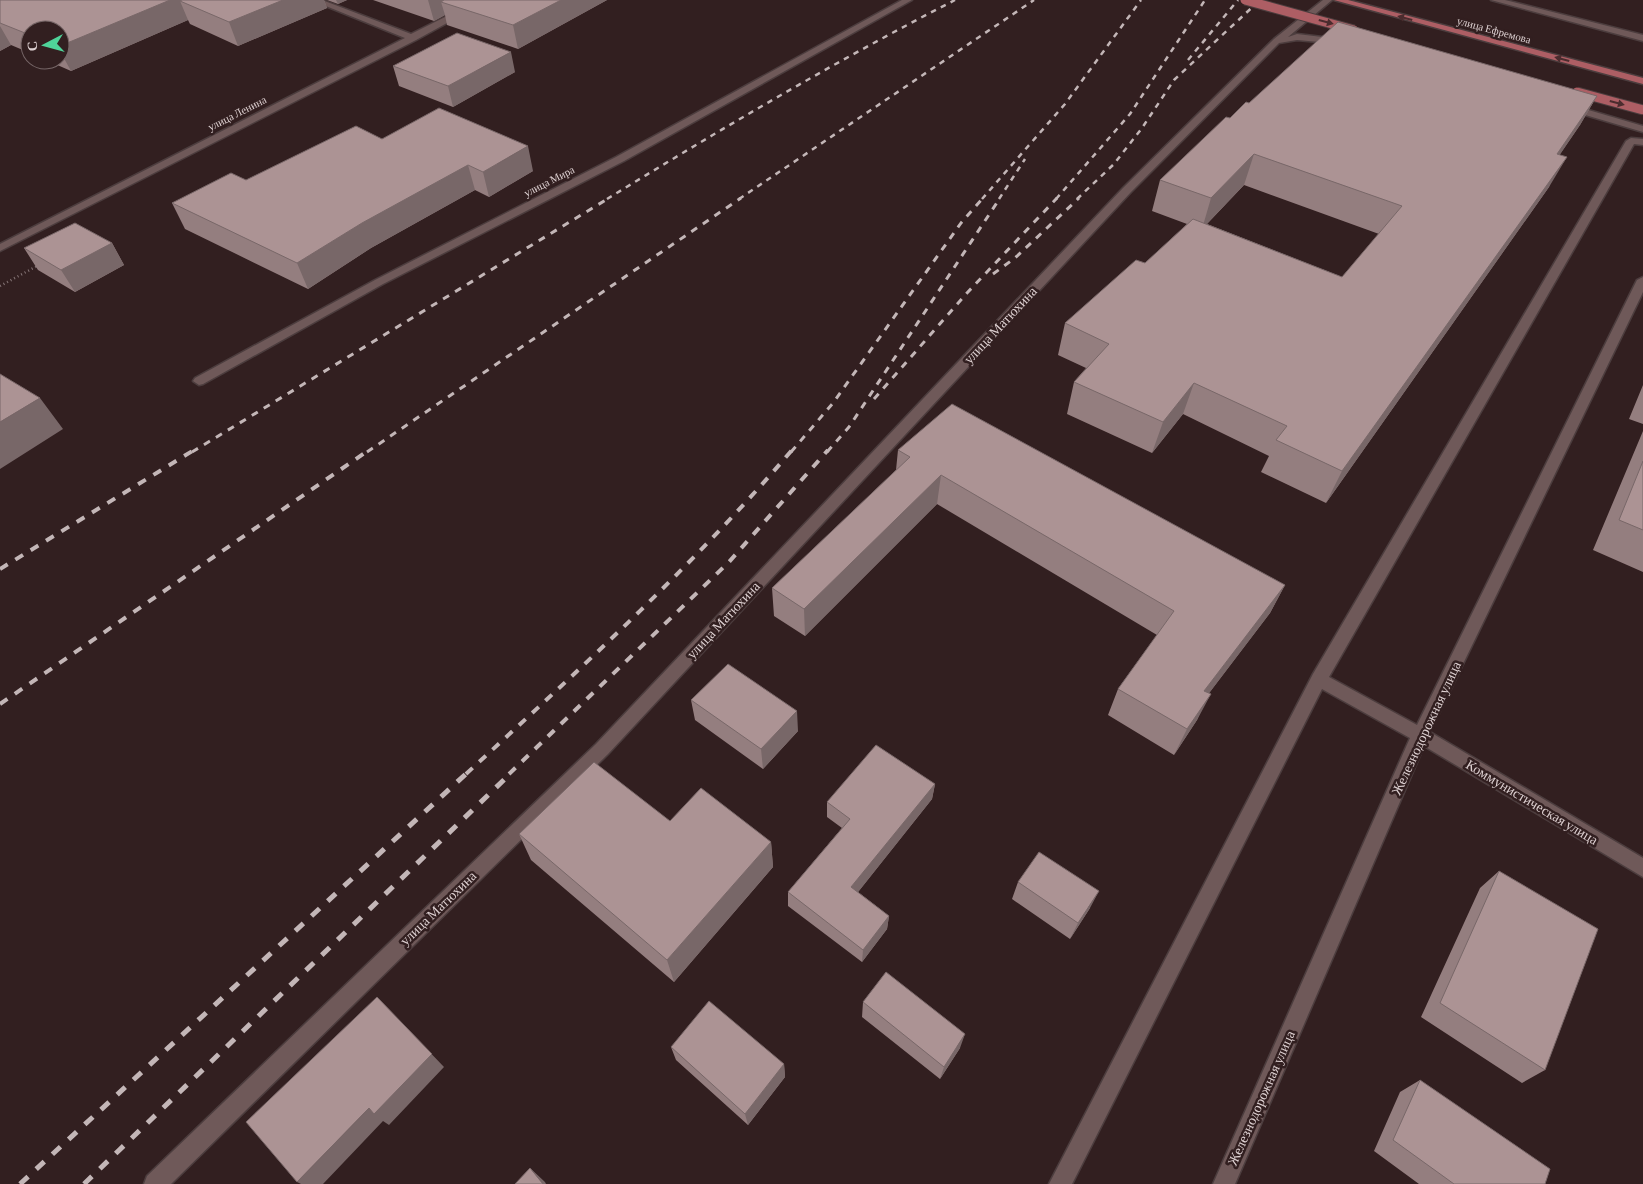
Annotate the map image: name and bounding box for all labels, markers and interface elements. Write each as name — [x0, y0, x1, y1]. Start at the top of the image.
one-way arrow — [1397, 13, 1412, 21]
street label: улица Ефремова — [1456, 14, 1532, 46]
one-way arrow — [1318, 19, 1333, 27]
north arrow — [20, 20, 70, 70]
text: С — [24, 40, 41, 52]
one-way arrow — [1555, 55, 1570, 63]
street label: улица Ленина — [206, 93, 268, 133]
one-way arrow — [1610, 99, 1625, 107]
street label: улица Мира — [522, 163, 576, 199]
street label: улица Матюхина — [960, 283, 1040, 367]
street label: улица Матюхина — [683, 578, 763, 662]
street label: Железнодорожная улица — [1388, 658, 1464, 797]
street label: Коммунистическая улица — [1463, 756, 1602, 848]
street label: улица Матюхина — [397, 867, 480, 948]
street label: Железнодорожная улица — [1224, 1027, 1298, 1168]

